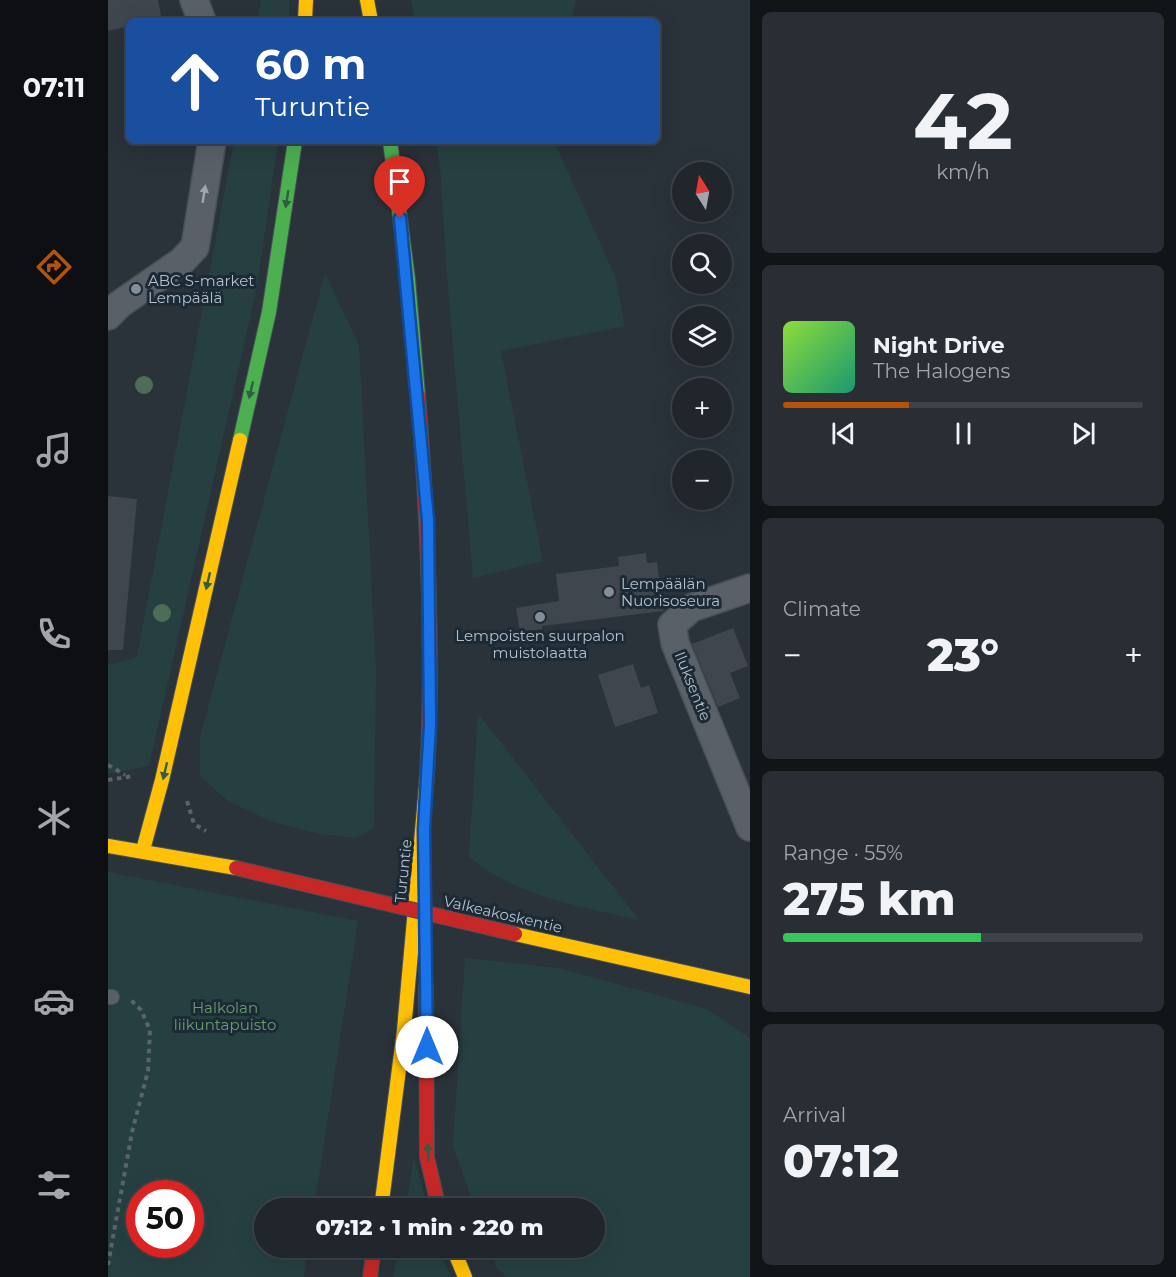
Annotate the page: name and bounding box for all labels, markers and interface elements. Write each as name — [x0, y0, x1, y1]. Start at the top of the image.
text: 60 m — [255, 38, 366, 90]
icon: ahead — [156, 42, 234, 120]
text: 07:11 — [23, 71, 85, 104]
text: 42 — [913, 73, 1013, 169]
text: Turuntie — [255, 90, 370, 123]
pin — [374, 156, 425, 218]
text: km/h — [936, 160, 990, 184]
north arrow — [672, 162, 732, 222]
map controls — [672, 162, 732, 510]
icon: arrive — [383, 165, 416, 198]
one-way arrow — [199, 184, 208, 203]
one-way arrow — [283, 190, 292, 209]
button: search — [672, 234, 732, 294]
icon: directions — [33, 246, 75, 288]
place label: ABC S-market Lempäälä — [148, 271, 254, 307]
marker: ABC S-market Lempäälä — [129, 282, 143, 296]
button: layers — [672, 306, 732, 366]
text: Night Drive — [873, 332, 1005, 359]
text: The Halogens — [873, 359, 1010, 383]
button: + — [672, 378, 732, 438]
one-way arrow — [245, 381, 255, 400]
icon: previous — [827, 417, 860, 450]
icon: pause — [947, 417, 980, 450]
icon: next — [1067, 417, 1100, 450]
icon: music — [33, 429, 75, 471]
button: − — [672, 450, 732, 510]
one-way arrow — [202, 571, 212, 590]
place label: Lempäälän Nuorisoseura — [621, 574, 720, 610]
marker: Lempäälän Nuorisoseura — [602, 585, 616, 599]
text: Climate — [783, 597, 861, 621]
marker: Lempoisten suurpalon muistolaatta — [533, 610, 547, 624]
icon: phone — [33, 613, 75, 655]
place label: Lempoisten suurpalon muistolaatta — [455, 626, 625, 662]
text: 23° — [927, 627, 999, 682]
text: − — [783, 635, 802, 675]
text: + — [1124, 635, 1143, 675]
street label: Iluksentie — [671, 649, 715, 723]
one-way arrow — [159, 762, 169, 780]
icon: climate — [33, 797, 75, 839]
street label: Turuntie — [390, 838, 416, 904]
text: Range · 55% — [783, 841, 903, 865]
text: 275 km — [783, 871, 956, 926]
street label: Valkeakoskentie — [442, 891, 564, 937]
icon: car — [33, 980, 75, 1022]
park label: Halkolan liikuntapuisto — [174, 998, 276, 1034]
position arrow — [395, 1015, 459, 1079]
text: Arrival — [783, 1103, 846, 1127]
text: 07:12 — [783, 1133, 899, 1188]
one-way arrow — [423, 1142, 432, 1161]
icon: filters — [33, 1164, 75, 1206]
speed limit sign: 50 — [126, 1180, 204, 1258]
text: 07:12 · 1 min · 220 m — [316, 1214, 543, 1241]

